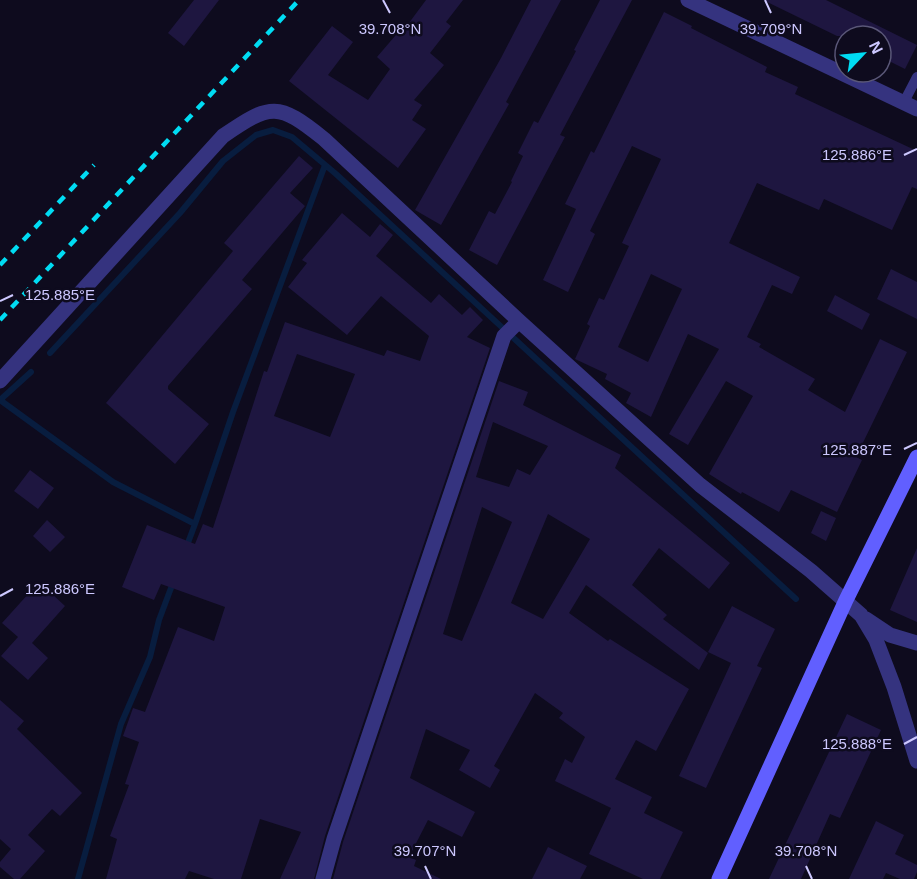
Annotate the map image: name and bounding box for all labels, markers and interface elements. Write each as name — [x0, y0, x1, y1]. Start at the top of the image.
text: 39.708°N — [359, 20, 421, 37]
text: 39.709°N — [740, 20, 802, 37]
north arrow — [833, 24, 893, 84]
text: N — [866, 39, 886, 57]
text: 125.886°E — [822, 146, 892, 163]
text: 125.885°E — [25, 286, 95, 303]
text: 125.887°E — [822, 441, 892, 458]
text: 125.886°E — [25, 580, 95, 597]
text: 125.888°E — [822, 735, 892, 752]
text: 39.707°N — [394, 842, 456, 859]
text: 39.708°N — [775, 842, 837, 859]

